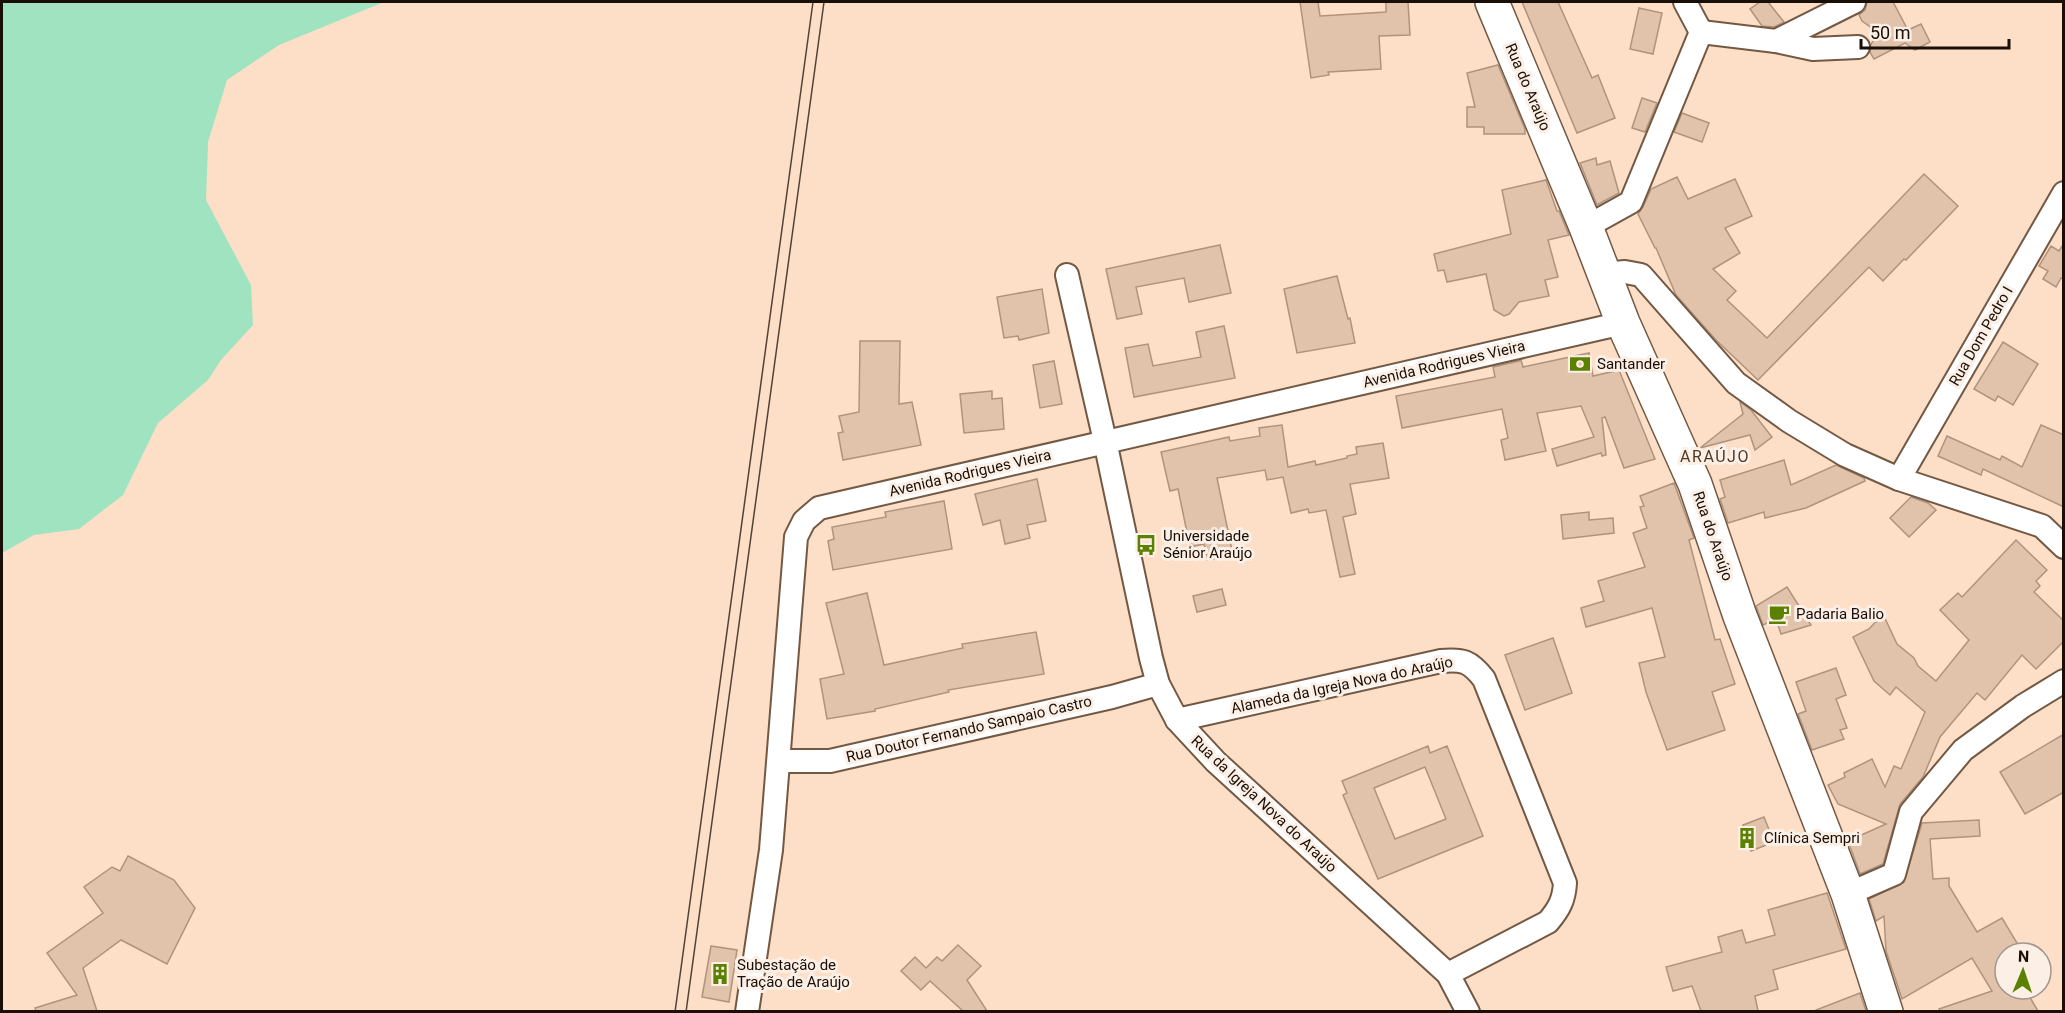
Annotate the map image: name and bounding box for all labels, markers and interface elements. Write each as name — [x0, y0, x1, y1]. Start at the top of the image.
scale bar — [1861, 12, 2010, 50]
text: 50 m — [1870, 22, 1910, 43]
street label: Rua do Araújo — [1501, 41, 1555, 133]
street label: Rua Dom Pedro I — [1945, 283, 2017, 389]
street label: Avenida Rodrigues Vieira — [1361, 337, 1527, 391]
bank icon: Santander — [1568, 352, 1592, 376]
place label: Santander — [1597, 355, 1665, 373]
street label: Avenida Rodrigues Vieira — [887, 446, 1053, 500]
district label: ARAÚJO — [1680, 447, 1750, 466]
street label: Rua do Araújo — [1689, 489, 1737, 583]
place label: Universidade Sénior Araújo — [1163, 527, 1252, 562]
bus stop icon: Universidade Sénior Araújo — [1134, 533, 1158, 557]
cafe icon: Padaria Balio — [1767, 602, 1791, 626]
place label: Padaria Balio — [1796, 605, 1884, 623]
street label: Alameda da Igreja Nova do Araújo — [1229, 653, 1455, 717]
street label: Rua Doutor Fernando Sampaio Castro — [844, 692, 1094, 766]
street label: Rua da Igreja Nova do Araújo — [1187, 732, 1341, 876]
building icon: Clínica Sempri — [1735, 826, 1759, 850]
place label: Clínica Sempri — [1764, 829, 1860, 847]
north arrow — [1993, 941, 2053, 1001]
text: N — [2018, 947, 2029, 966]
place label: Subestação de Tração de Araújo — [737, 956, 850, 991]
building icon: Subestação de Tração de Araújo — [708, 962, 732, 986]

